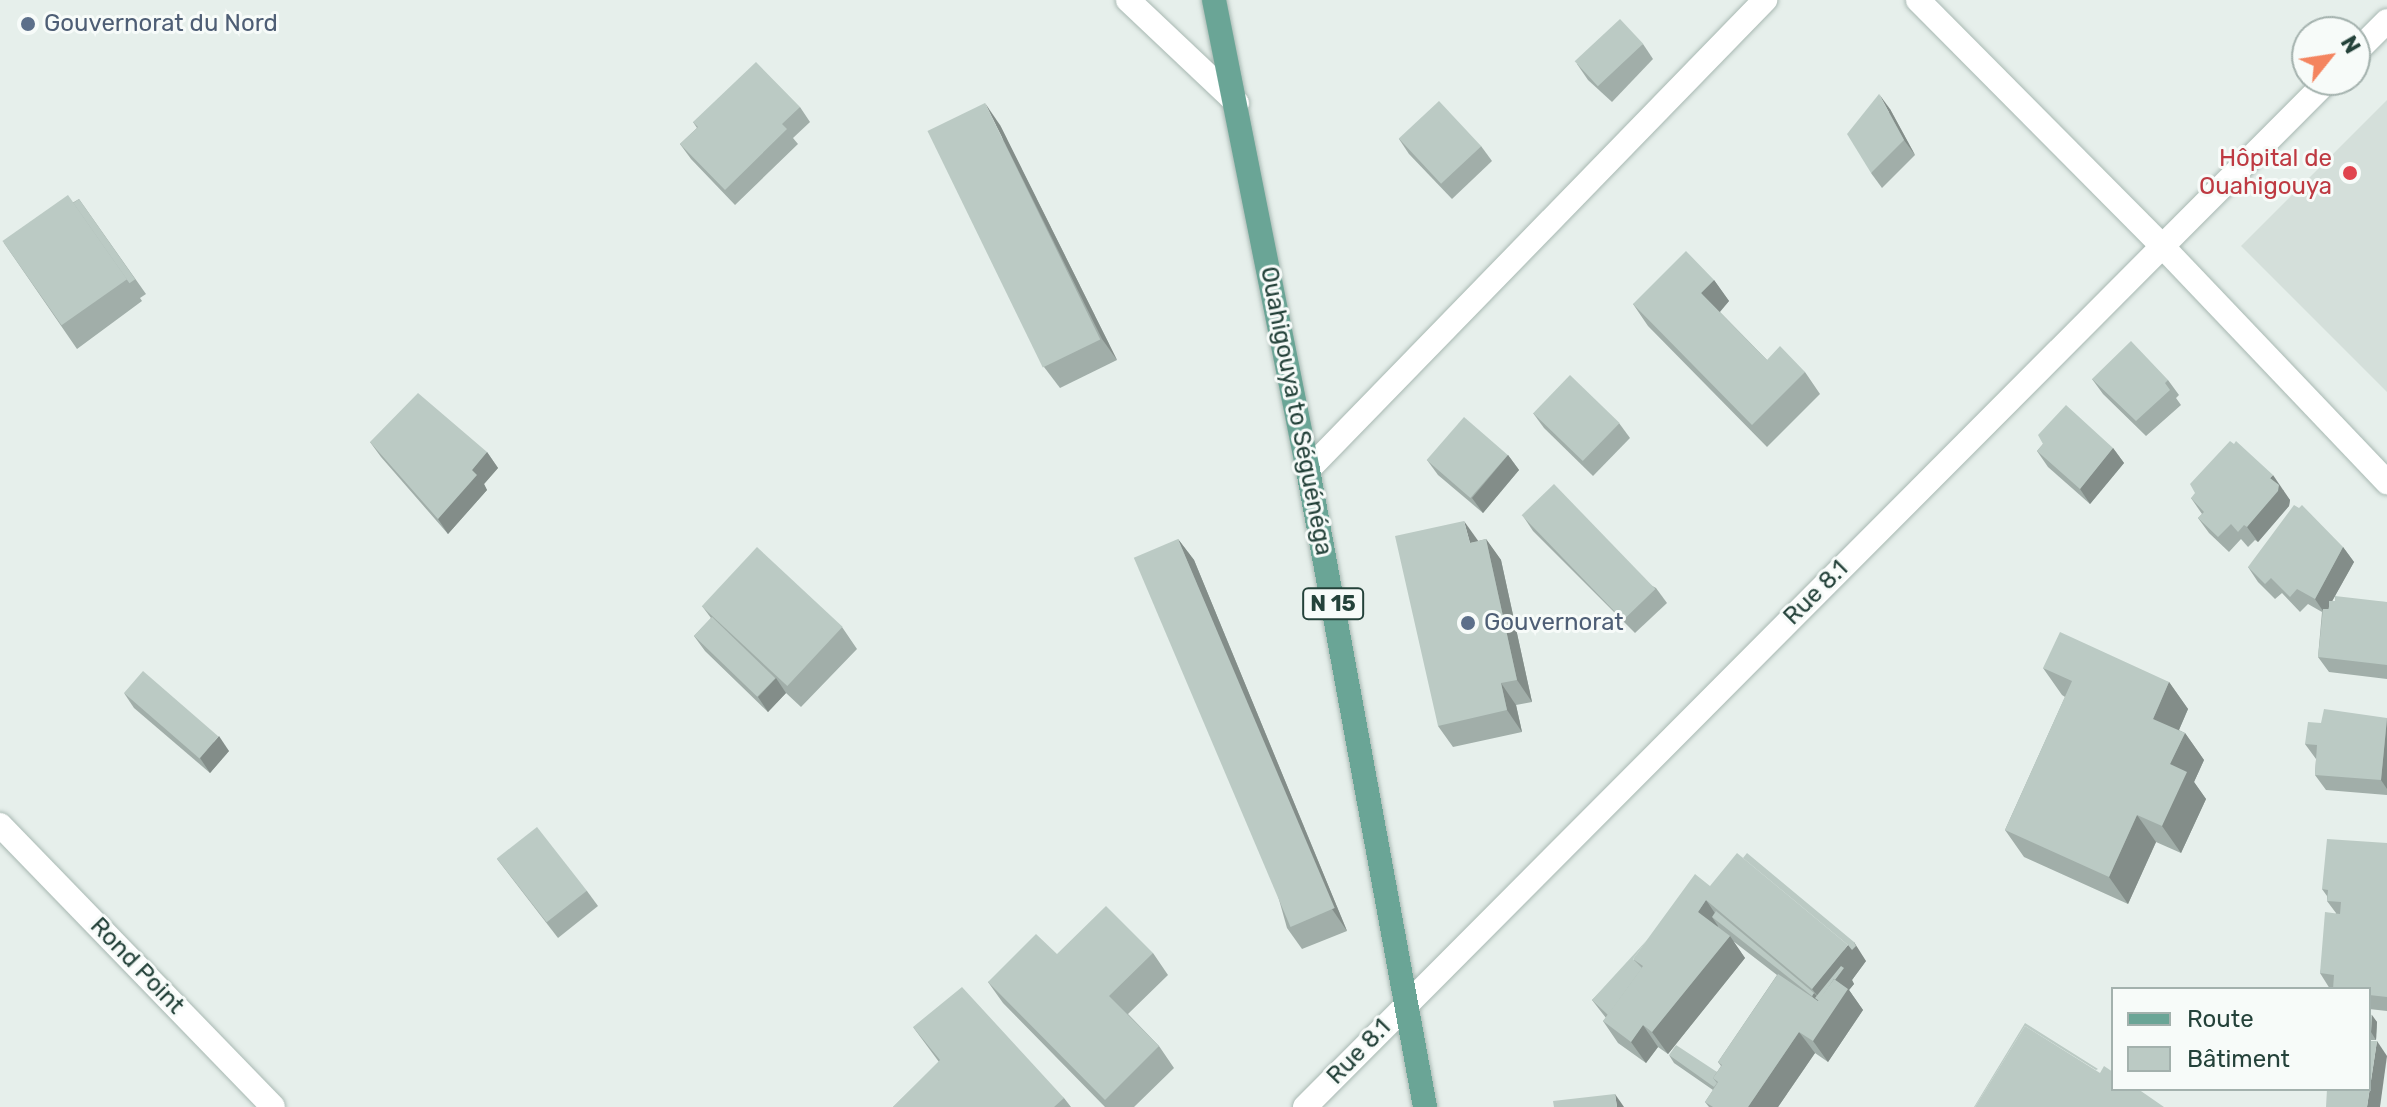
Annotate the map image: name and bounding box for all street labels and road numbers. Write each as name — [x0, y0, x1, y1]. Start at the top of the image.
street label: Ouahigouya to Séguénéga — [1254, 264, 1338, 558]
street label: Rue 8.1 — [1778, 555, 1854, 631]
road number: N 15 — [1301, 586, 1365, 622]
street label: Rond Point — [84, 912, 190, 1020]
street label: Rue 8.1 — [1321, 1014, 1397, 1090]

